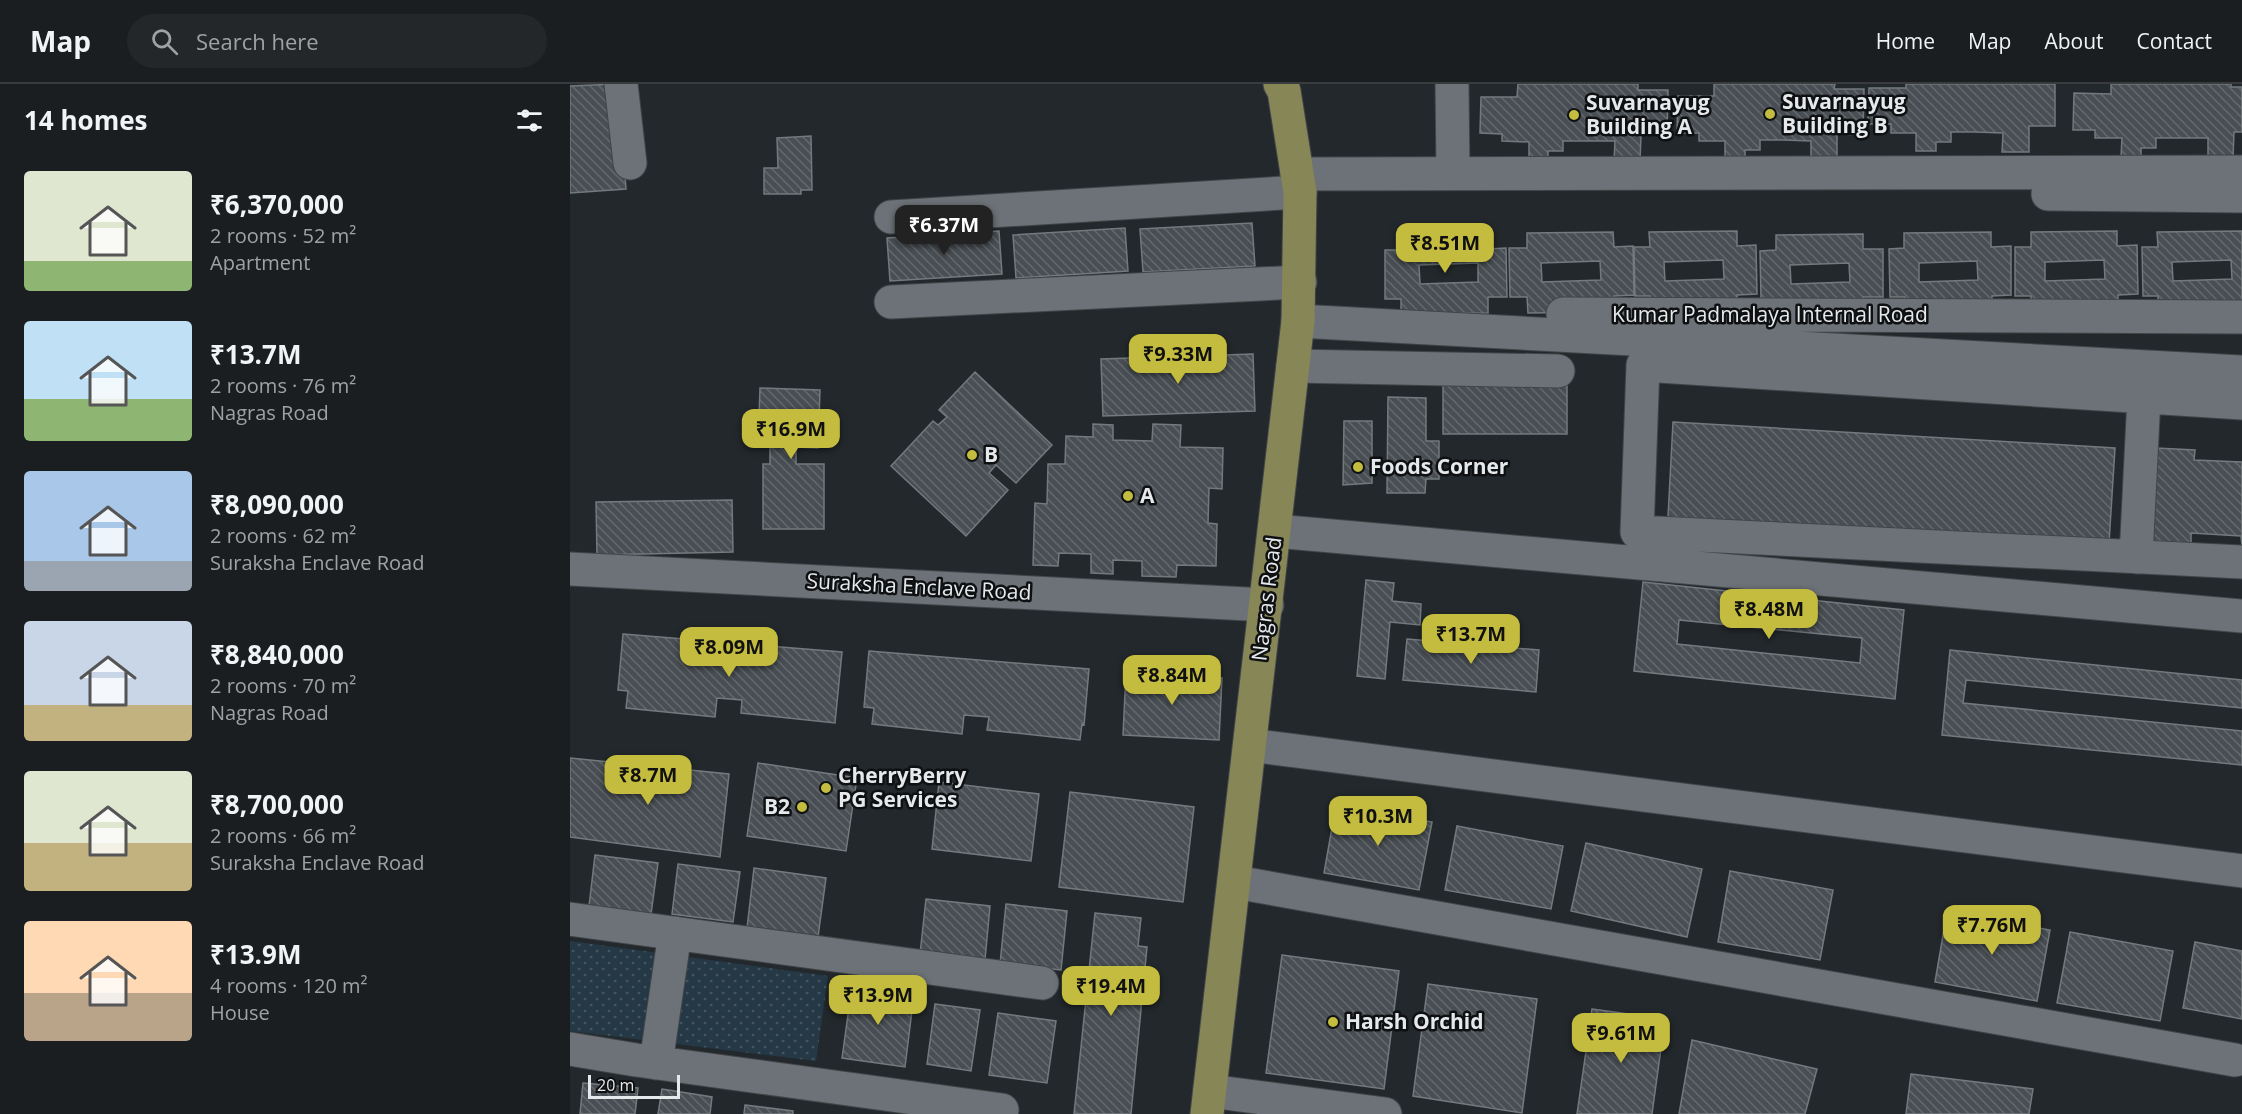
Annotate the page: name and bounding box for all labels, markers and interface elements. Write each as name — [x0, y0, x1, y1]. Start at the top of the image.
search box — [127, 14, 547, 68]
text: Map — [30, 22, 91, 60]
icon: search — [148, 25, 181, 58]
text: Search here — [196, 26, 319, 56]
text: Home — [1876, 27, 1935, 55]
text: Map — [1968, 27, 2011, 55]
text: About — [2044, 27, 2104, 55]
text: Contact — [2137, 27, 2212, 55]
place label: Suvarnayug Building B — [1782, 87, 1906, 139]
place label: Suvarnayug Building A — [1586, 88, 1710, 140]
text: 14 homes — [24, 102, 148, 138]
icon: filters — [513, 104, 546, 137]
marker: Suvarnayug Building B — [1763, 107, 1777, 121]
marker: Suvarnayug Building A — [1567, 108, 1581, 122]
text: ₹6,370,000 — [210, 186, 344, 222]
icon: home — [72, 195, 144, 267]
pin: ₹6.37M — [895, 205, 993, 256]
text: ₹6.37M — [909, 211, 979, 238]
text: 2 rooms · 52 m² — [210, 222, 356, 249]
pin: ₹8.51M — [1396, 223, 1494, 274]
text: ₹8.51M — [1410, 229, 1480, 256]
text: Apartment — [210, 249, 310, 276]
street label: Kumar Padmalaya Internal Road — [1612, 300, 1928, 328]
pin: ₹9.33M — [1129, 334, 1227, 385]
text: ₹13.7M — [210, 336, 301, 372]
text: ₹9.33M — [1143, 340, 1213, 367]
icon: home — [72, 345, 144, 417]
text: 2 rooms · 76 m² — [210, 372, 356, 399]
text: Nagras Road — [210, 399, 329, 426]
pin: ₹16.9M — [742, 409, 840, 460]
text: ₹16.9M — [756, 415, 826, 442]
place label: B — [984, 440, 998, 468]
marker: B — [965, 448, 979, 462]
place label: Foods Corner — [1370, 452, 1509, 480]
marker: Foods Corner — [1351, 460, 1365, 474]
place label: A — [1140, 481, 1155, 509]
text: ₹8,090,000 — [210, 486, 344, 522]
marker: A — [1121, 489, 1135, 503]
icon: home — [72, 495, 144, 567]
text: 2 rooms · 62 m² — [210, 522, 356, 549]
street label: Nagras Road — [1245, 535, 1288, 662]
text: Suraksha Enclave Road — [210, 549, 424, 576]
street label: Suraksha Enclave Road — [806, 566, 1032, 606]
pin: ₹8.48M — [1720, 589, 1818, 640]
text: ₹8.48M — [1734, 595, 1804, 622]
pin: ₹13.7M — [1422, 614, 1520, 665]
text: ₹13.7M — [1436, 620, 1506, 647]
pin: ₹8.09M — [680, 627, 778, 678]
text: ₹8.09M — [694, 633, 764, 660]
text: ₹8,840,000 — [210, 636, 344, 672]
icon: home — [72, 645, 144, 717]
pin: ₹8.84M — [1123, 655, 1221, 706]
text: ₹8.84M — [1137, 661, 1207, 688]
text: 2 rooms · 70 m² — [210, 672, 356, 699]
text: Nagras Road — [210, 699, 329, 726]
pin: ₹8.7M — [606, 755, 690, 806]
text: ₹8.7M — [619, 761, 677, 788]
place label: CherryBerry PG Services — [838, 761, 966, 813]
marker: CherryBerry PG Services — [819, 781, 833, 795]
text: ₹8,700,000 — [210, 786, 344, 822]
place label: B2 — [764, 792, 790, 820]
icon: home — [72, 795, 144, 867]
pin: ₹10.3M — [1329, 796, 1427, 847]
marker: B2 — [795, 800, 809, 814]
text: ₹10.3M — [1343, 802, 1413, 829]
text: 2 rooms · 66 m² — [210, 822, 356, 849]
text: Suraksha Enclave Road — [210, 849, 424, 876]
pin: ₹7.76M — [1943, 905, 2041, 956]
text: ₹7.76M — [1957, 911, 2027, 938]
text: ₹13.9M — [210, 936, 301, 972]
icon: home — [72, 945, 144, 1017]
pin: ₹19.4M — [1062, 966, 1160, 1017]
text: 4 rooms · 120 m² — [210, 972, 368, 999]
text: ₹19.4M — [1076, 972, 1146, 999]
pin: ₹13.9M — [829, 975, 927, 1026]
text: ₹13.9M — [843, 981, 913, 1008]
text: House — [210, 999, 270, 1026]
place label: Harsh Orchid — [1345, 1007, 1484, 1035]
pin: ₹9.61M — [1572, 1013, 1670, 1064]
marker: Harsh Orchid — [1326, 1015, 1340, 1029]
text: ₹9.61M — [1586, 1019, 1656, 1046]
scale bar — [588, 1072, 680, 1100]
text: 20 m — [597, 1074, 634, 1096]

